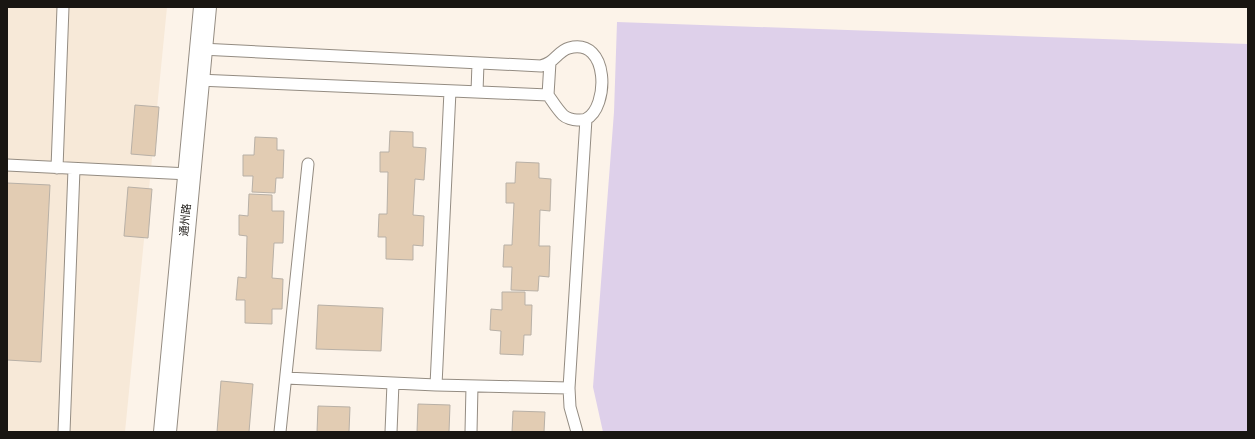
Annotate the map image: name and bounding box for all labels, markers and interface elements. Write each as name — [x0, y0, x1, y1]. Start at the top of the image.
street label: 通州路 — [177, 203, 193, 237]

